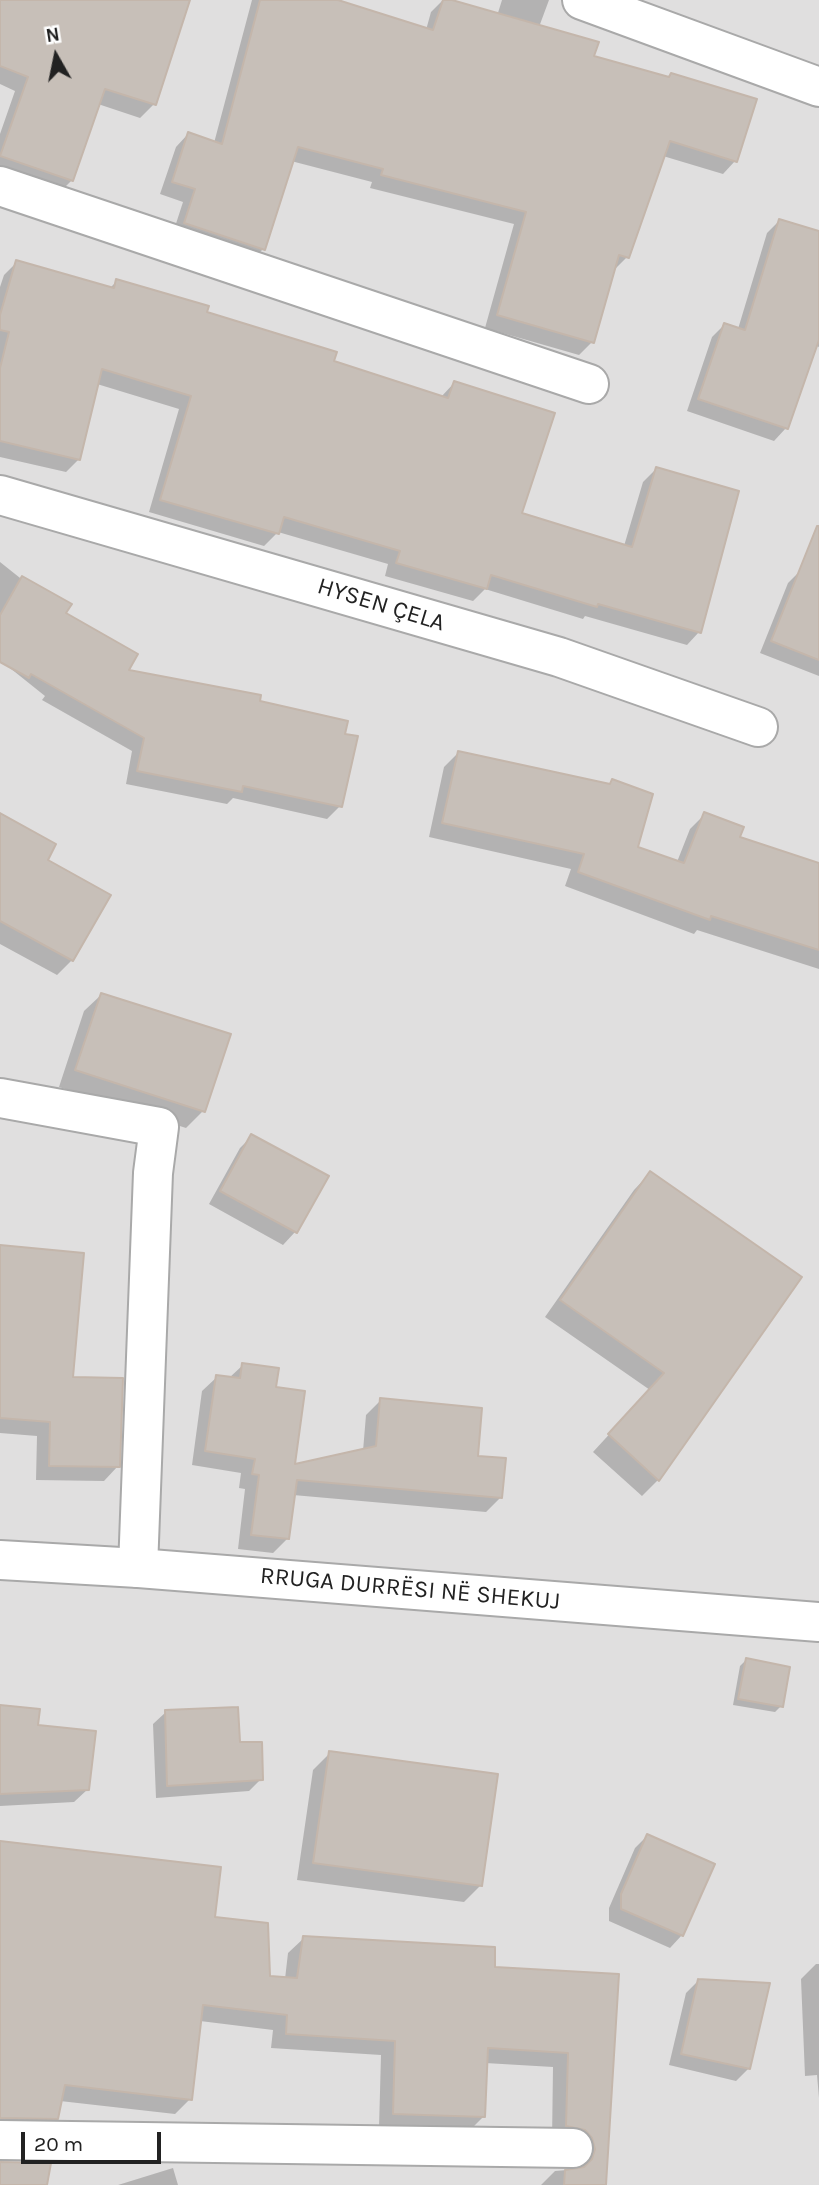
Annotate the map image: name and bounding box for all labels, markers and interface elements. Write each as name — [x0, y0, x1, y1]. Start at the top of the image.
north arrow — [21, 21, 91, 91]
text: N — [44, 23, 61, 47]
street label: HYSEN ÇELA — [314, 572, 448, 638]
street label: RRUGA DURRËSI NË SHEKUJ — [259, 1562, 561, 1616]
scale bar — [24, 2118, 164, 2162]
text: 20 m — [34, 2132, 83, 2156]

